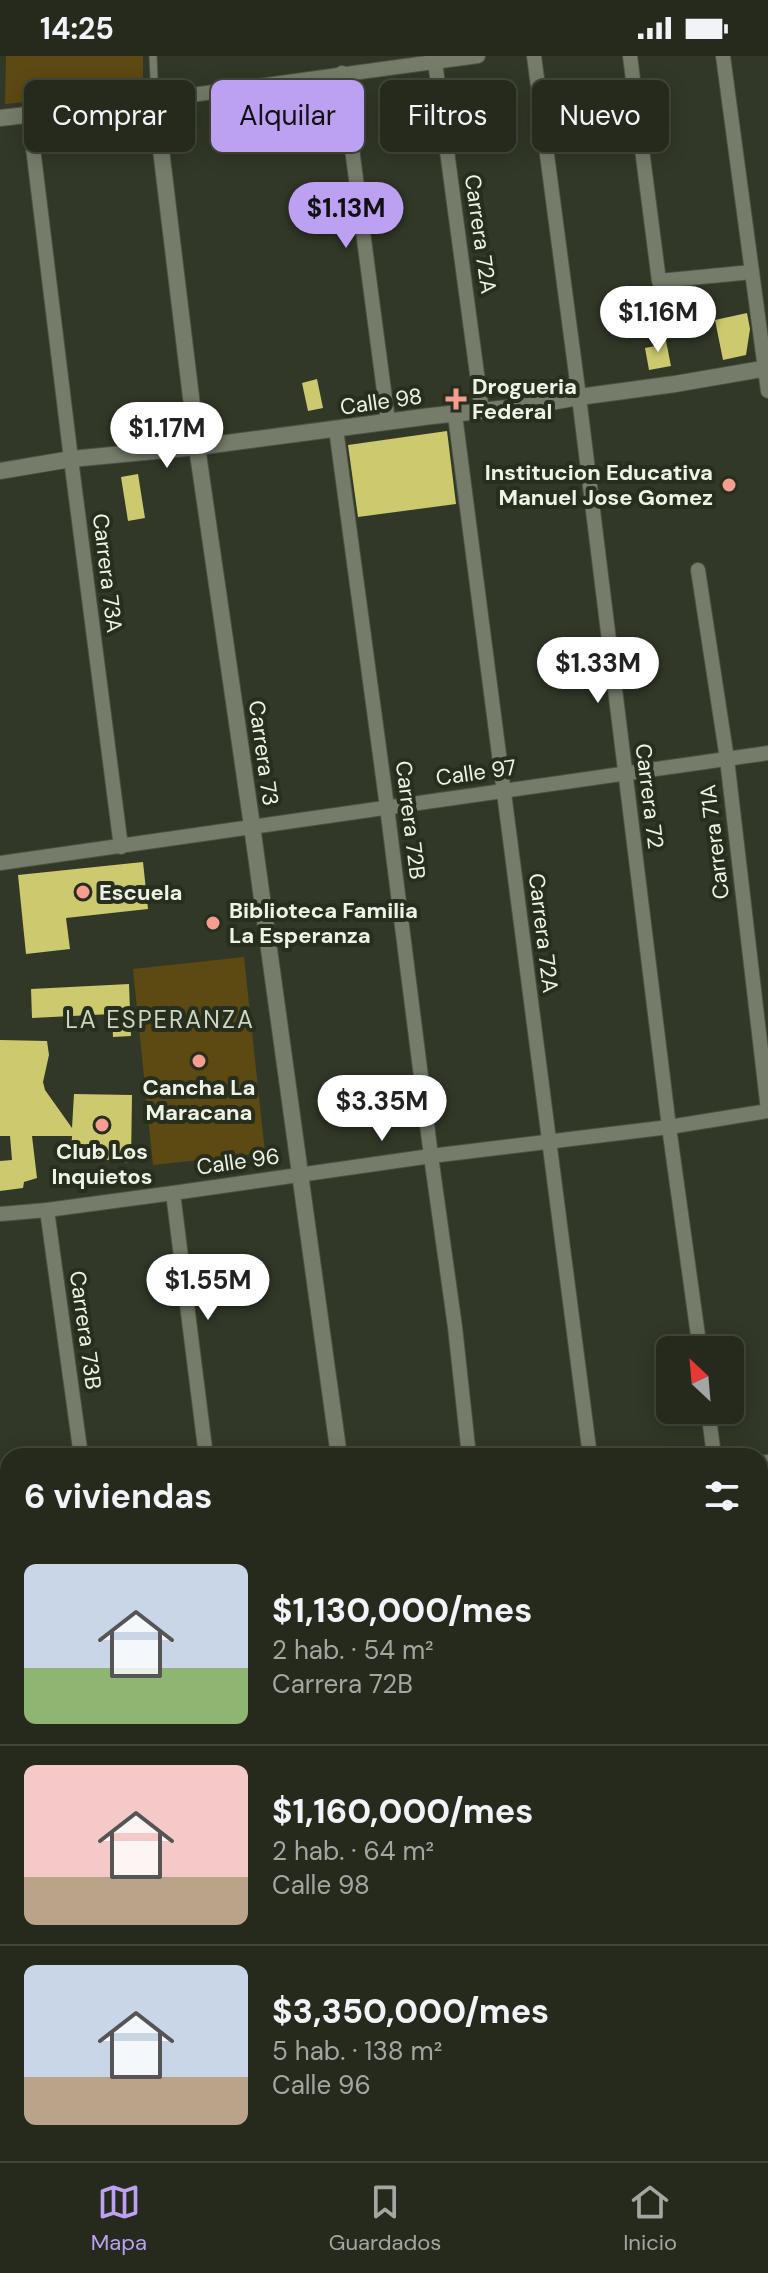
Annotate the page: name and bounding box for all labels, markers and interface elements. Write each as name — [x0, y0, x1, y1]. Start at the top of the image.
text: 14:25 — [40, 9, 114, 48]
chip: Comprar — [24, 80, 195, 152]
chip: Alquilar — [211, 80, 364, 152]
chip: Filtros — [380, 80, 516, 152]
chip: Nuevo — [532, 80, 669, 152]
street label: Carrera 72A — [458, 172, 503, 296]
pin: $1.13M — [281, 182, 411, 250]
text: $1.13M — [306, 191, 386, 225]
pin: $1.16M — [593, 286, 723, 354]
text: $1.16M — [618, 295, 698, 329]
place label: Drogueria Federal — [472, 372, 577, 426]
street label: Calle 98 — [338, 381, 424, 422]
marker: Drogueria Federal — [447, 390, 465, 408]
pin: $1.17M — [102, 402, 232, 470]
text: $1.17M — [128, 411, 206, 445]
place label: Institucion Educativa Manuel Jose Gomez — [485, 458, 713, 512]
marker: Institucion Educativa Manuel Jose Gomez — [720, 476, 738, 494]
street label: Carrera 73A — [86, 512, 129, 634]
pin: $1.33M — [533, 637, 663, 705]
text: $1.33M — [555, 646, 641, 680]
street label: Carrera 73 — [242, 698, 285, 808]
street label: Carrera 72 — [629, 742, 670, 850]
street label: Calle 97 — [434, 753, 518, 792]
street label: Carrera 72B — [389, 759, 432, 881]
street label: Carrera 71A — [693, 783, 736, 901]
street label: Carrera 72A — [522, 871, 565, 995]
place label: Escuela — [99, 878, 182, 907]
marker: Escuela — [74, 883, 92, 901]
place label: Biblioteca Familia La Esperanza — [229, 896, 418, 950]
marker: Biblioteca Familia La Esperanza — [204, 914, 222, 932]
district label: LA ESPERANZA — [65, 1004, 255, 1035]
marker: Cancha La Maracana — [190, 1052, 208, 1070]
place label: Cancha La Maracana — [143, 1073, 255, 1127]
pin: $3.35M — [317, 1075, 447, 1143]
text: $3.35M — [336, 1084, 428, 1118]
marker: Club Los Inquietos — [93, 1116, 111, 1134]
place label: Club Los Inquietos — [51, 1137, 153, 1191]
street label: Calle 96 — [195, 1141, 281, 1182]
pin: $1.55M — [143, 1254, 273, 1322]
text: $1.55M — [164, 1263, 252, 1297]
street label: Carrera 73B — [63, 1269, 108, 1391]
north arrow — [656, 1336, 744, 1424]
map controls — [656, 1336, 744, 1424]
text: 6 viviendas — [24, 1474, 212, 1519]
icon: filters — [700, 1474, 744, 1518]
text: $1,130,000/mes — [272, 1588, 532, 1633]
icon: home — [88, 1596, 184, 1692]
text: 2 hab. · 54 m² — [272, 1633, 434, 1667]
text: Carrera 72B — [272, 1667, 413, 1701]
text: $1,160,000/mes — [272, 1789, 533, 1834]
icon: home — [88, 1797, 184, 1893]
text: 2 hab. · 64 m² — [272, 1834, 434, 1868]
text: Calle 98 — [272, 1868, 370, 1902]
text: $3,350,000/mes — [272, 1989, 549, 2034]
icon: home — [88, 1997, 184, 2093]
text: 5 hab. · 138 m² — [272, 2034, 442, 2068]
text: Calle 96 — [272, 2068, 371, 2102]
tab: Mapa — [91, 2180, 147, 2257]
tab: Guardados — [329, 2180, 441, 2257]
tab: Inicio — [623, 2180, 677, 2257]

